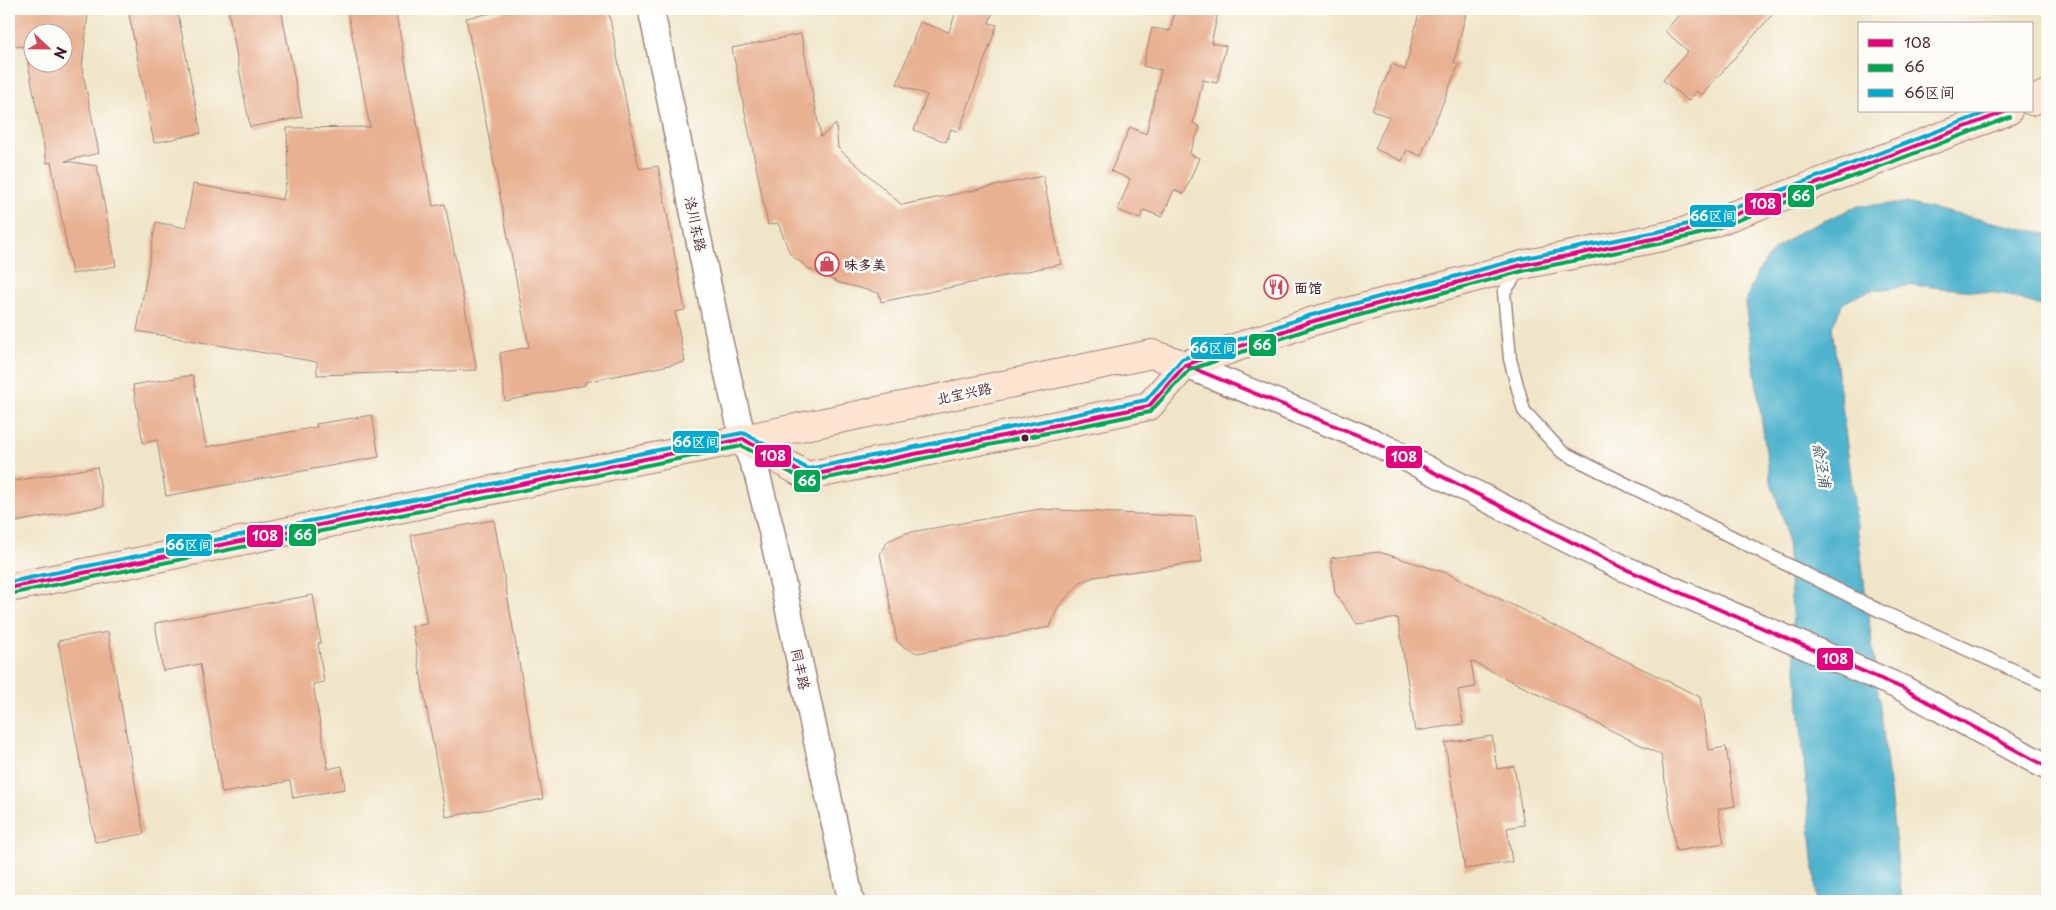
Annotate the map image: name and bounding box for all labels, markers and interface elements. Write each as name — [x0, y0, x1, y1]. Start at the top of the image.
north arrow — [22, 22, 72, 72]
legend — [1858, 22, 2034, 112]
text: 108 — [1904, 30, 1931, 53]
text: N — [49, 44, 72, 62]
text: 66 — [1904, 54, 1925, 77]
text: 66区间 — [1904, 80, 1955, 103]
line badge: 66 — [1787, 184, 1815, 208]
text: 66 — [1792, 185, 1810, 206]
line badge: 108 — [1744, 192, 1782, 216]
text: 108 — [1750, 193, 1776, 214]
street label: 洛川东路 — [680, 194, 712, 254]
line badge: 66区间 — [1689, 204, 1737, 228]
text: 66区间 — [1690, 205, 1736, 226]
shop icon: 味多美 — [814, 251, 840, 277]
place label: 味多美 — [844, 254, 886, 275]
restaurant icon: 面馆 — [1263, 274, 1289, 300]
place label: 面馆 — [1294, 277, 1322, 298]
line badge: 66 — [1248, 333, 1277, 357]
text: 66 — [1253, 334, 1271, 355]
line badge: 66区间 — [1190, 336, 1237, 360]
text: 66区间 — [1190, 337, 1236, 358]
street label: 北宝兴路 — [934, 377, 994, 409]
line badge: 66区间 — [672, 430, 720, 454]
text: 66区间 — [673, 431, 719, 452]
unlabelled marker — [1020, 433, 1030, 443]
water label: 俞泾浦 — [1808, 441, 1838, 491]
line badge: 108 — [754, 444, 792, 468]
text: 108 — [760, 445, 786, 466]
line badge: 108 — [1385, 445, 1423, 469]
text: 108 — [1391, 446, 1417, 467]
line badge: 66 — [793, 469, 821, 493]
text: 66 — [798, 470, 816, 491]
line badge: 66 — [288, 523, 317, 547]
line badge: 108 — [246, 524, 284, 548]
text: 66 — [294, 524, 312, 545]
text: 108 — [252, 525, 278, 546]
line badge: 66区间 — [165, 533, 213, 557]
text: 66区间 — [166, 534, 212, 555]
street label: 同丰路 — [786, 646, 816, 692]
line badge: 108 — [1816, 647, 1854, 671]
text: 108 — [1822, 648, 1848, 669]

